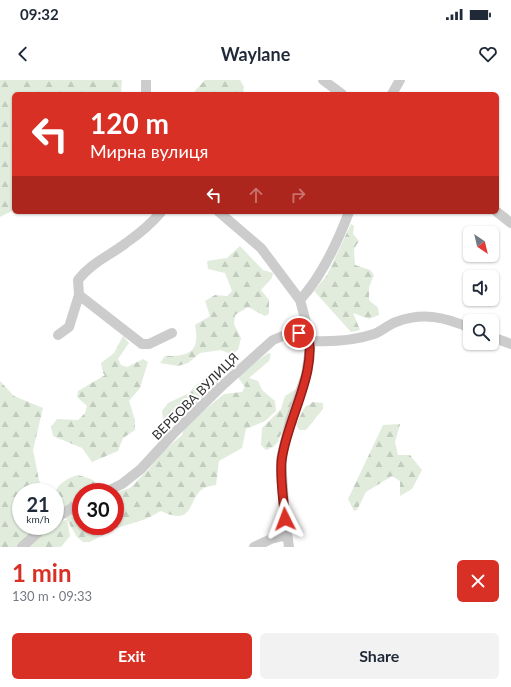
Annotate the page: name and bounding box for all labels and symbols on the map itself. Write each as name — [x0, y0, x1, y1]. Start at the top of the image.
north arrow — [463, 226, 499, 262]
pin — [282, 316, 316, 350]
street label: ВЕРБОВА ВУЛИЦЯ — [148, 349, 242, 443]
speed limit sign: 30 — [72, 483, 124, 535]
position arrow — [264, 498, 306, 540]

